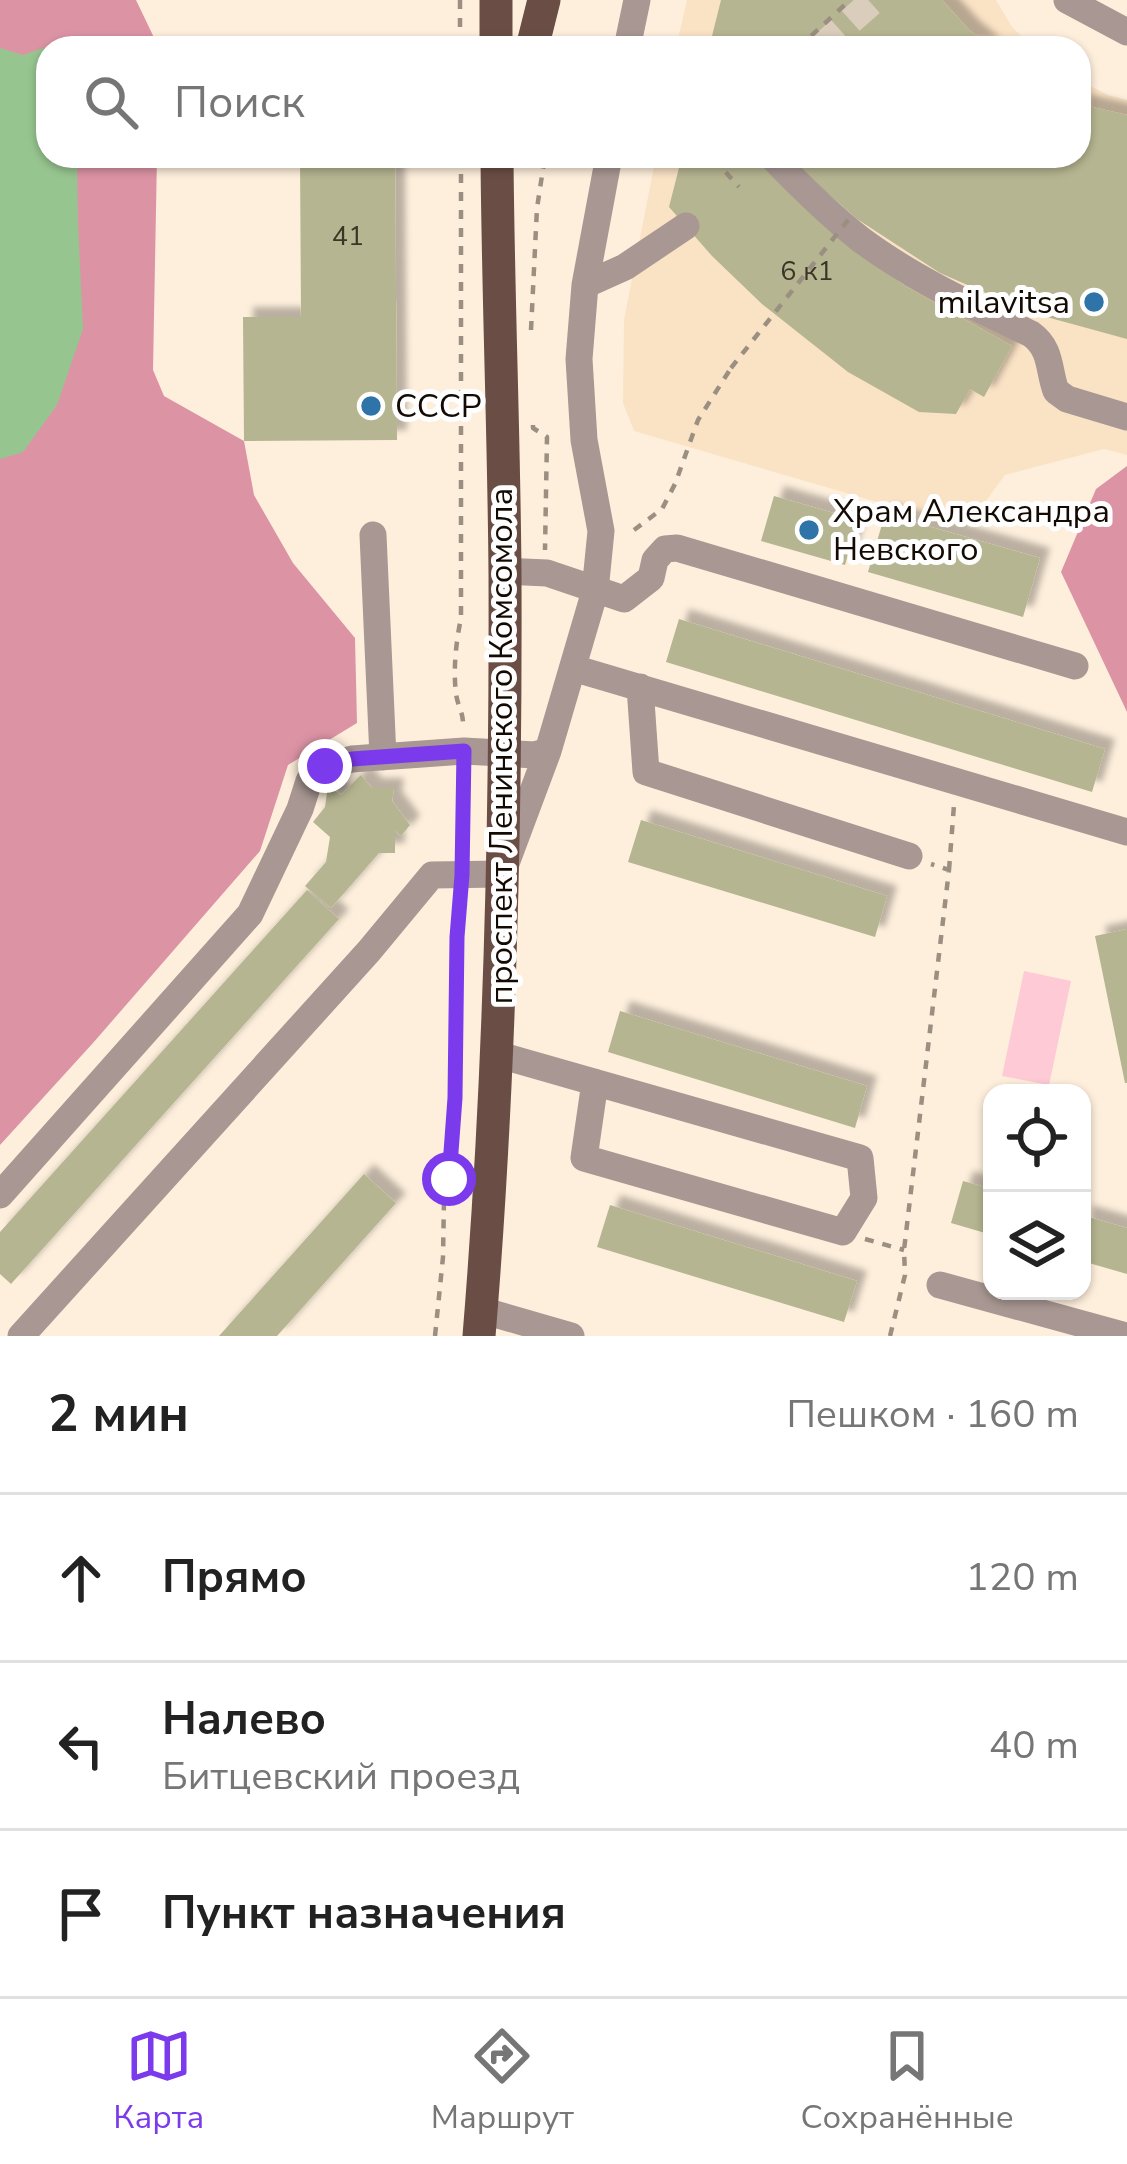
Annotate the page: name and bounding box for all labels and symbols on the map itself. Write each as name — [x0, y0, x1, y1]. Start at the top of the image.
house number: 41 — [332, 218, 364, 255]
house number: 6 к1 — [780, 253, 834, 290]
place label: milavitsa — [937, 280, 1070, 325]
marker: milavitsa — [1081, 289, 1107, 315]
place label: СССР — [395, 384, 482, 429]
marker: СССР — [358, 393, 384, 419]
street label: проспект Ленинского Комсомола — [479, 488, 524, 1004]
place label: Храм Александра Невского — [833, 489, 1110, 572]
marker: Храм Александра Невского — [796, 517, 822, 543]
route end — [298, 739, 352, 793]
route start — [422, 1152, 476, 1206]

